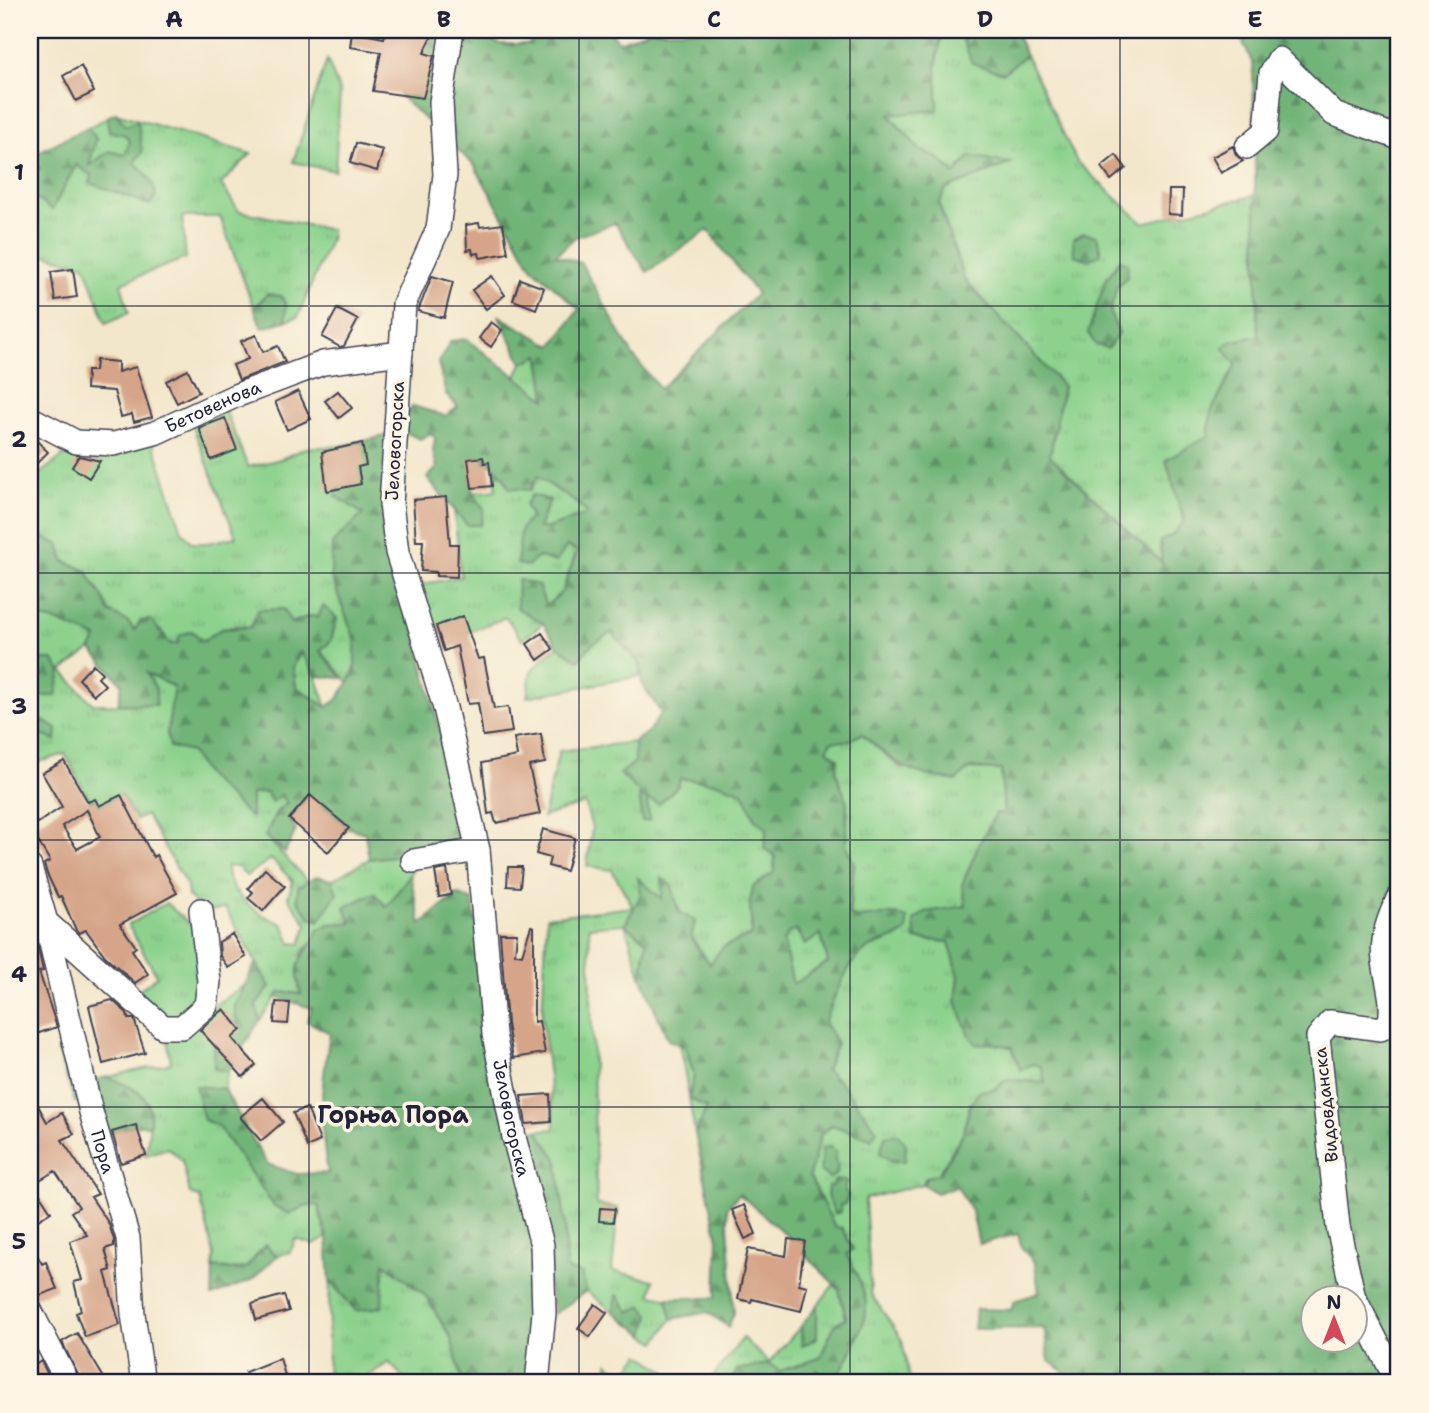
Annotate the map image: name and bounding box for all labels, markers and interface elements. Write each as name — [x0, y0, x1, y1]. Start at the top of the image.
text: A — [165, 4, 183, 34]
text: B — [437, 4, 451, 34]
text: C — [707, 4, 721, 34]
text: D — [977, 4, 993, 34]
text: E — [1247, 4, 1263, 34]
text: 1 — [14, 157, 24, 187]
street label: Бетовенова — [161, 375, 264, 439]
street label: Јеловогорска — [380, 381, 410, 501]
text: 2 — [11, 424, 27, 454]
text: 3 — [11, 691, 27, 721]
text: 4 — [11, 959, 27, 989]
street label: Видовданска — [1308, 1046, 1344, 1164]
street label: Јеловогорска — [487, 1057, 536, 1179]
district label: Горња Пора — [317, 1099, 469, 1131]
street label: Пора — [85, 1127, 120, 1176]
text: 5 — [12, 1226, 26, 1256]
north arrow — [1300, 1284, 1370, 1354]
text: N — [1326, 1290, 1342, 1315]

